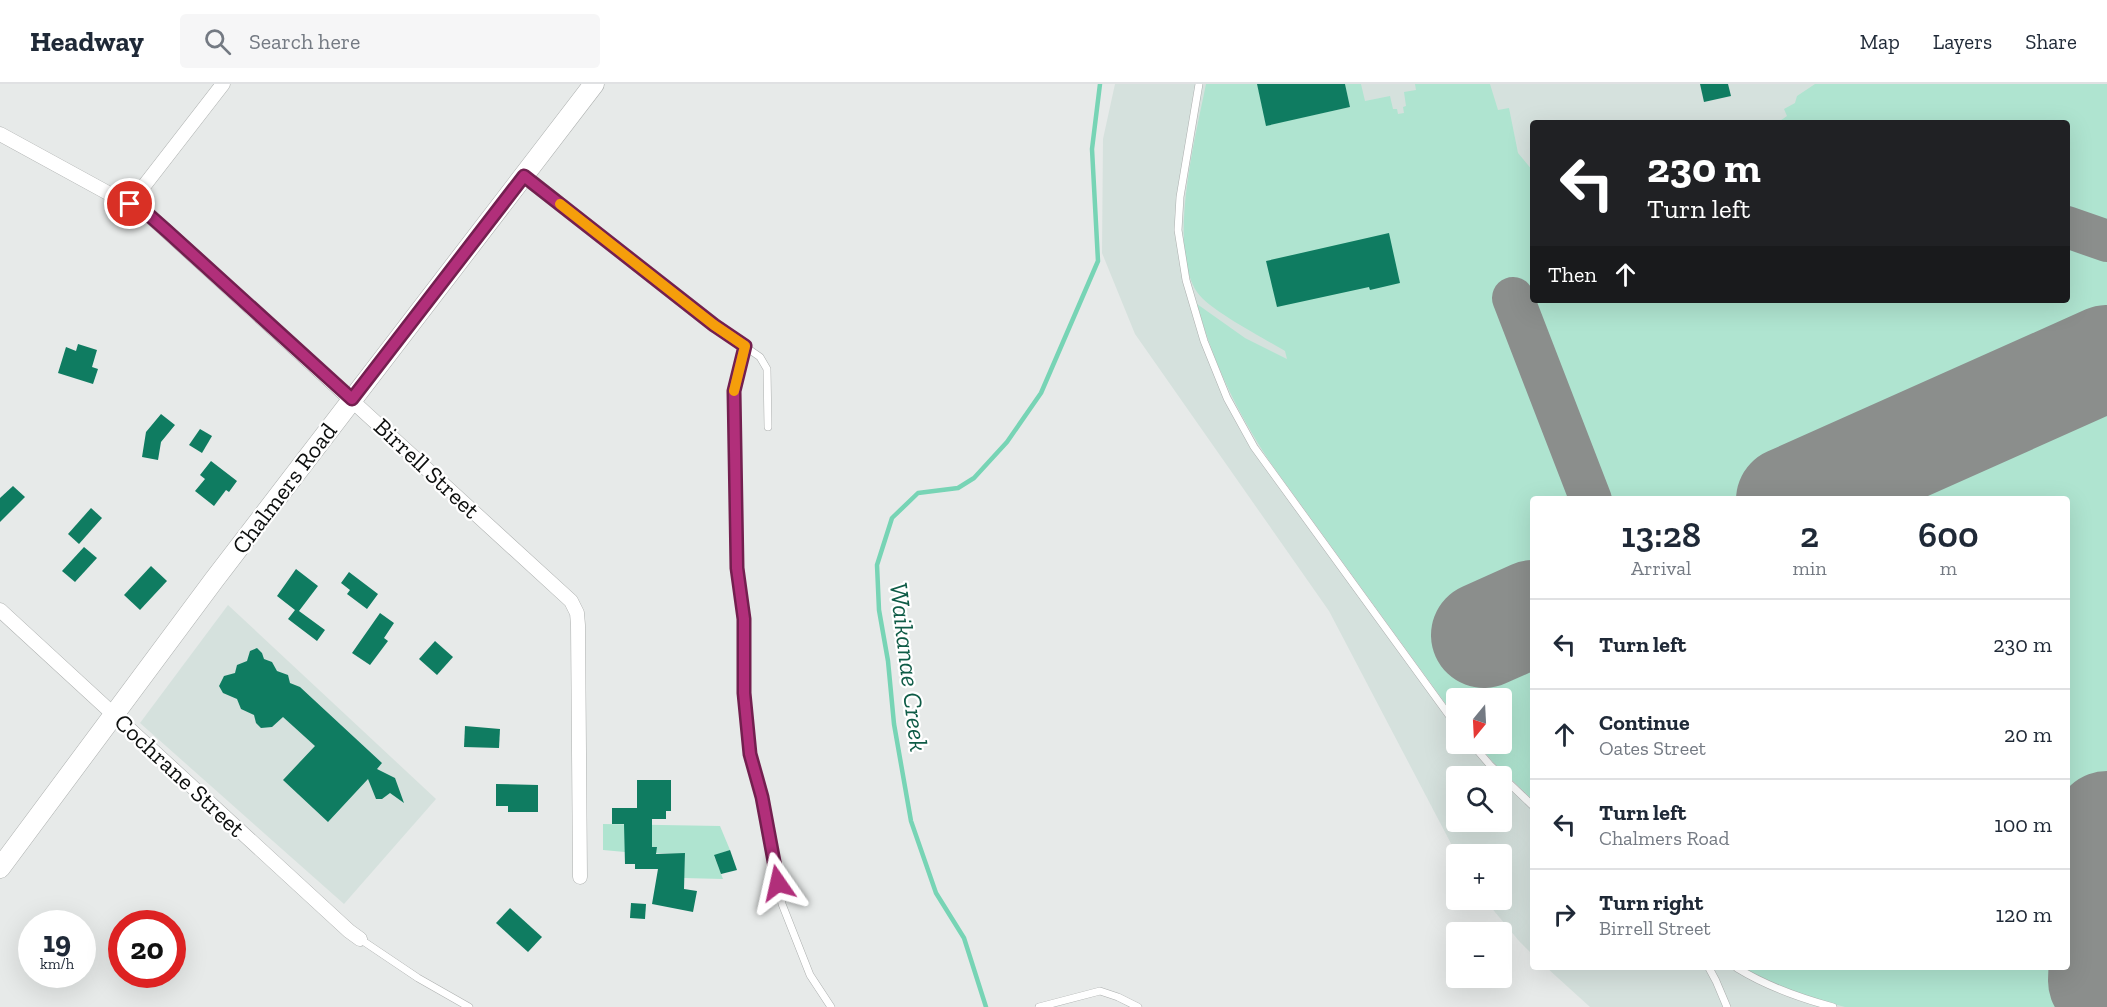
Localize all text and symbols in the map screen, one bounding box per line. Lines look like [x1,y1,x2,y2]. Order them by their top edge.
search box [180,14,600,68]
text: Headway [30,25,144,58]
icon: search [201,25,234,58]
text: Search here [249,28,360,55]
text: Map [1860,29,1900,54]
text: Layers [1933,29,1992,54]
text: Share [2025,29,2077,54]
text: 230 m [1647,142,1761,193]
icon: left [1548,144,1626,222]
pin [104,178,155,229]
icon: arrive [113,187,146,220]
text: Turn left [1647,193,1750,225]
icon: ahead [1609,258,1642,291]
text: Then [1548,261,1597,288]
street label: Birrell Street [368,412,486,524]
street label: Chalmers Road [225,417,343,559]
text: 13:28 [1621,513,1701,556]
text: 2 [1800,513,1819,556]
text: 600 [1918,513,1979,556]
text: Arrival [1631,556,1691,580]
text: min [1792,556,1827,580]
text: m [1940,556,1957,580]
water label: Waikanae Creek [883,581,935,753]
icon: left [1548,628,1581,661]
text: Turn left [1599,631,1686,658]
text: 230 m [1993,631,2052,658]
north arrow [1446,688,1512,754]
map controls [1446,688,1512,988]
street label: Cochrane Street [109,707,251,843]
text: Continue [1599,709,1690,736]
icon: ahead [1548,718,1581,751]
text: 20 m [2004,721,2052,748]
text: Oates Street [1599,736,1706,760]
button: search [1446,766,1512,832]
text: Turn left [1599,799,1686,826]
icon: left [1548,808,1581,841]
text: 100 m [1994,811,2052,838]
text: Chalmers Road [1599,826,1729,850]
button: + [1446,844,1512,910]
position arrow [746,851,810,915]
text: Turn right [1599,889,1703,916]
icon: right [1548,898,1581,931]
text: 120 m [1996,901,2052,928]
speed limit sign: 20 [108,910,186,988]
text: Birrell Street [1599,916,1711,940]
button: − [1446,922,1512,988]
text: 19 [43,924,71,960]
text: km/h [40,955,74,973]

